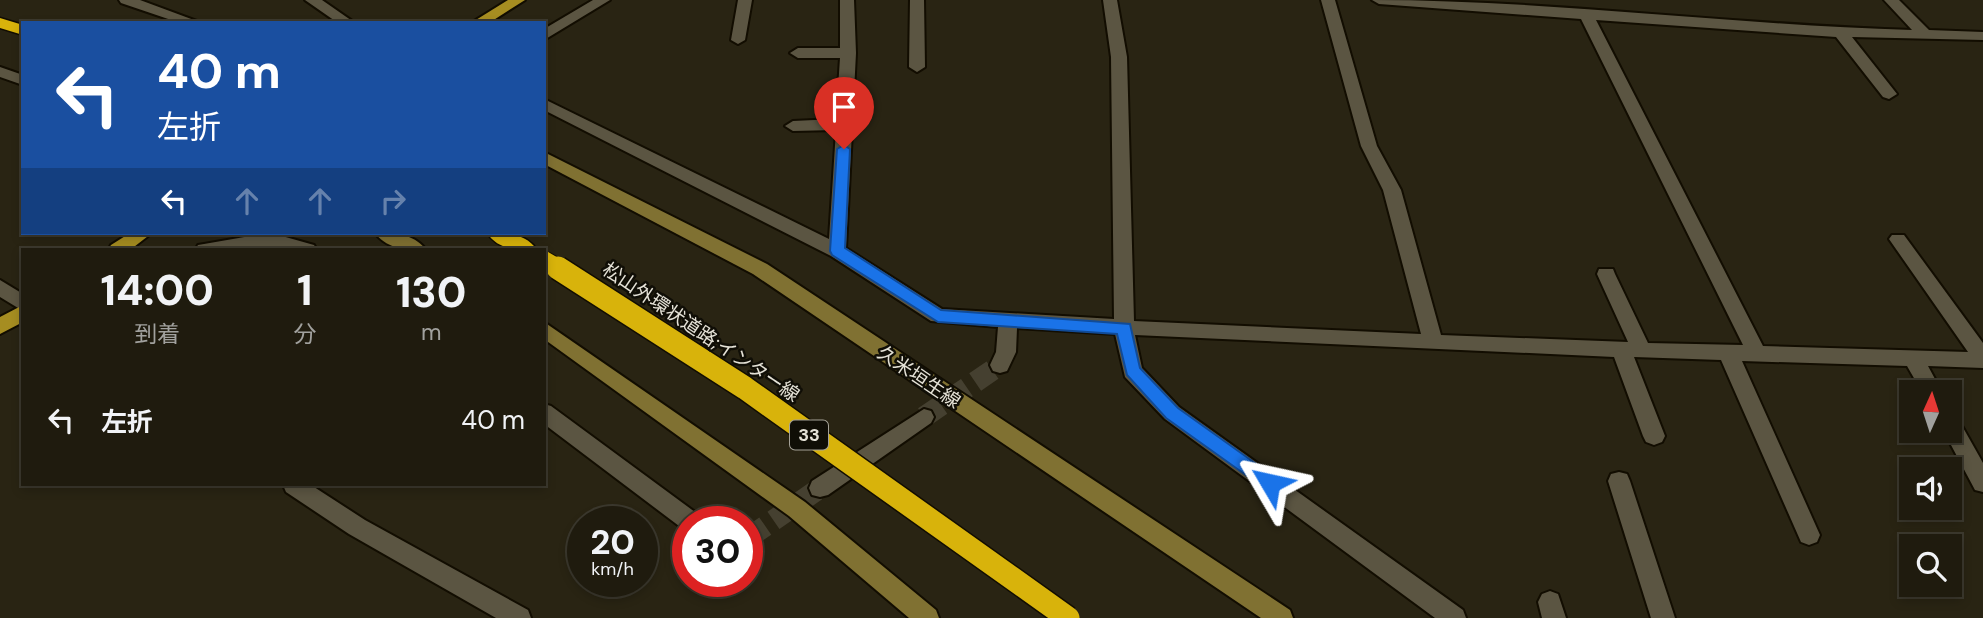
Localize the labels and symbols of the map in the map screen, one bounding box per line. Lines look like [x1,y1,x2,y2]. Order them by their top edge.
pin [814,77,874,149]
street label: 松山外環状道路;インター線 [598,257,804,407]
street label: 久米垣生線 [873,340,965,414]
north arrow [1899,380,1962,443]
road number: 33 [790,421,828,450]
position arrow [1233,446,1307,520]
speed limit sign: 30 [672,506,763,597]

